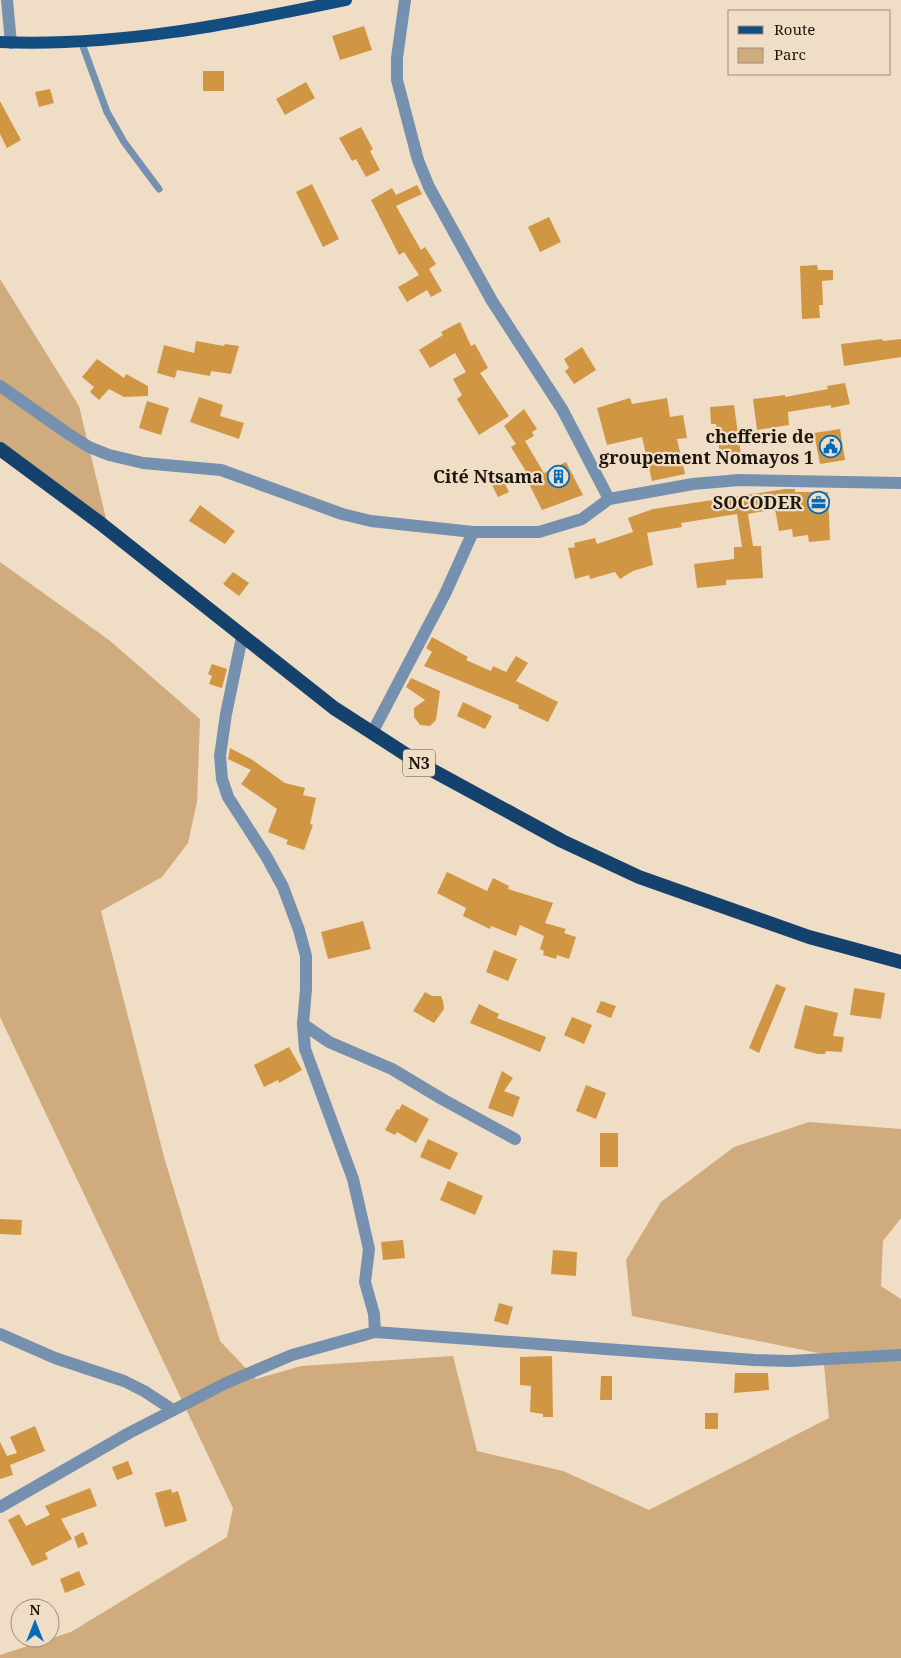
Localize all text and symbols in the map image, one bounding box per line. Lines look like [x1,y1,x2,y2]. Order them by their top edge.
legend [728,10,891,75]
text: Route [774,19,815,39]
text: Parc [774,44,806,64]
place label: chefferie de groupement Nomayos 1 [599,424,814,469]
public building icon: chefferie de groupement Nomayos 1 [818,434,842,458]
place label: Cité Ntsama [433,464,543,488]
building icon: Cité Ntsama [547,464,571,488]
place label: SOCODER [713,490,802,514]
office icon: SOCODER [806,490,830,514]
road number: N3 [403,750,435,776]
north arrow [10,1598,60,1648]
text: N [29,1600,41,1619]

